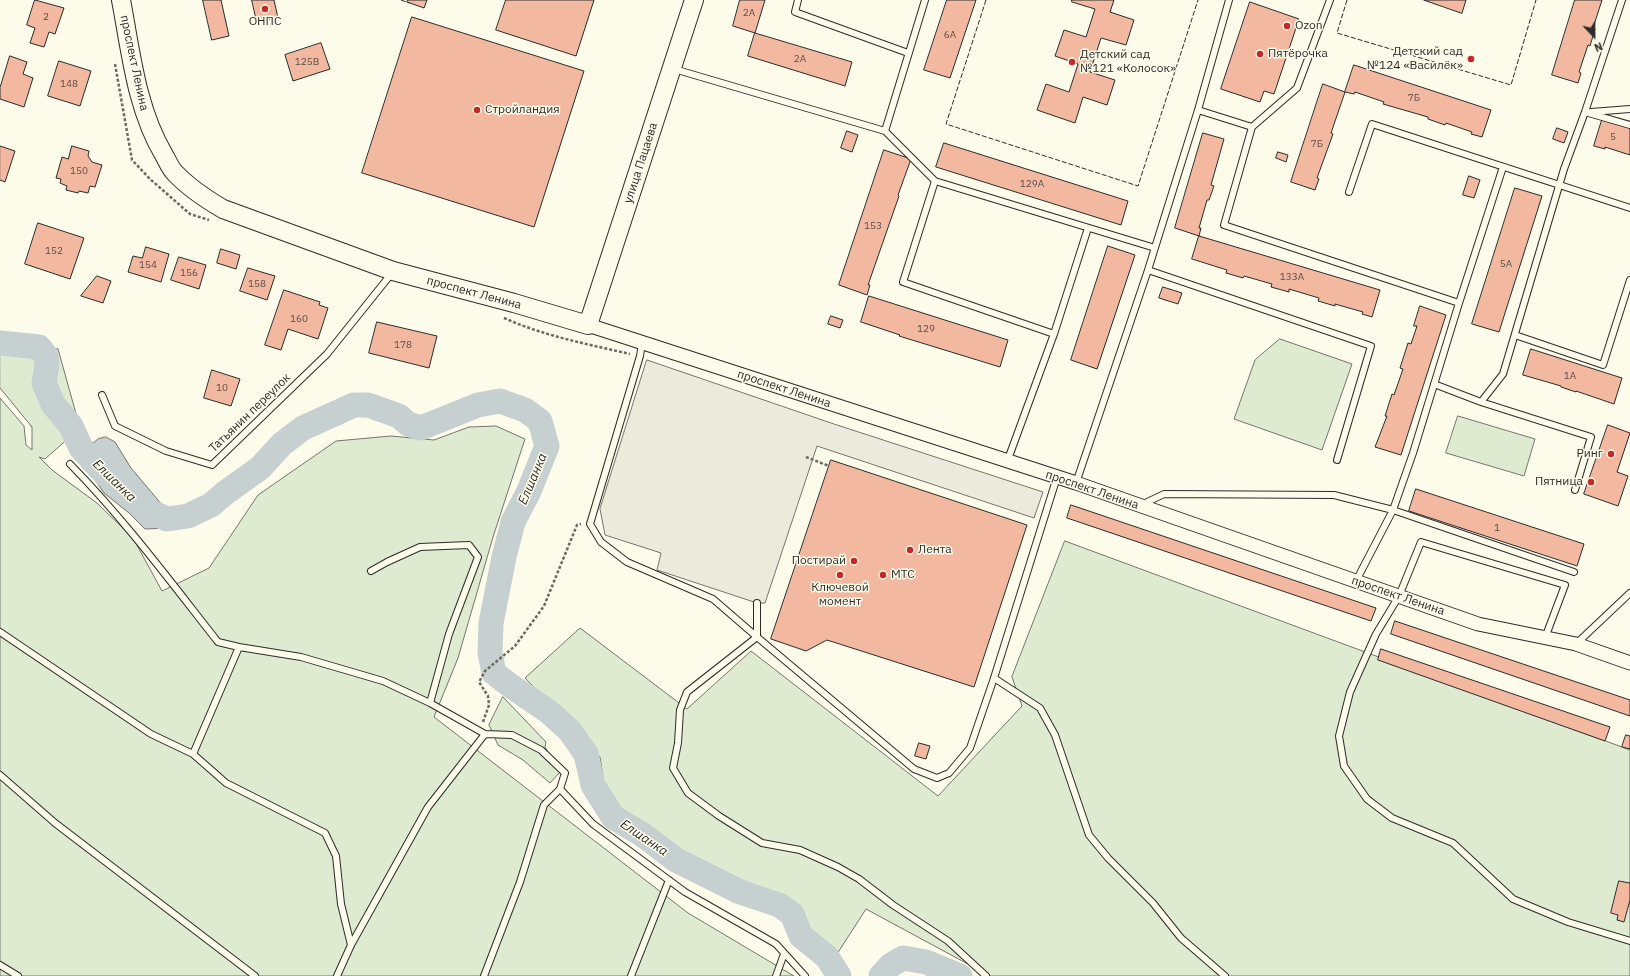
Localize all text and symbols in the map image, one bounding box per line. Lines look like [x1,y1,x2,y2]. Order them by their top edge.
marker: ОНПС [260,4,270,14]
house number: 2А [743,7,755,19]
house number: 2 [43,11,49,23]
street label: проспект Ленина [117,14,151,112]
place label: ОНПС [249,15,281,29]
north arrow [1574,16,1614,56]
place label: Ozon [1295,19,1322,33]
marker: Ozon [1282,21,1292,31]
house number: 6А [944,29,956,41]
text: N [1592,39,1605,55]
place label: Детский сад №124 «Василёк» [1367,45,1463,73]
place label: Пятёрочка [1268,47,1328,61]
place label: Детский сад №121 «Колосок» [1080,48,1176,76]
marker: Пятёрочка [1255,49,1265,59]
house number: 2А [794,53,806,65]
marker: Детский сад №124 «Василёк» [1466,54,1476,64]
house number: 125В [295,56,319,68]
marker: Детский сад №121 «Колосок» [1067,57,1077,67]
house number: 148 [60,78,78,90]
house number: 7Б [1408,92,1420,104]
place label: Стройландия [485,103,560,117]
marker: Стройландия [472,105,482,115]
street label: улица Пацаева [621,121,661,205]
house number: 5 [1610,131,1616,143]
house number: 7Б [1311,138,1323,150]
house number: 150 [70,165,88,177]
house number: 129А [1020,178,1044,190]
house number: 153 [864,220,882,232]
house number: 152 [45,245,63,257]
house number: 5А [1500,258,1512,270]
house number: 154 [139,259,157,271]
house number: 156 [180,267,198,279]
house number: 133А [1280,271,1304,283]
street label: проспект Ленина [425,273,523,313]
house number: 158 [248,278,266,290]
house number: 160 [290,313,308,325]
house number: 129 [917,323,935,335]
house number: 178 [394,339,412,351]
street label: проспект Ленина [735,367,833,411]
house number: 1А [1564,370,1576,382]
street label: Татьянин переулок [206,371,294,455]
house number: 10 [216,382,228,394]
place label: Ринг [1576,447,1603,461]
marker: Ринг [1606,449,1616,459]
water label: Елшанка [515,451,551,507]
water label: Елшанка [89,457,139,505]
street label: проспект Ленина [1044,467,1140,513]
place label: Пятница [1535,475,1583,489]
marker: Пятница [1586,477,1596,487]
house number: 1 [1494,522,1500,534]
place label: Лента [918,543,952,557]
marker: Лента [905,545,915,555]
place label: Постирай [792,554,846,568]
marker: Постирай [849,556,859,566]
place label: МТС [891,568,915,582]
marker: Ключевой момент [835,570,845,580]
marker: МТС [878,570,888,580]
street label: проспект Ленина [1350,573,1446,619]
place label: Ключевой момент [811,581,869,609]
water label: Елшанка [617,816,671,860]

